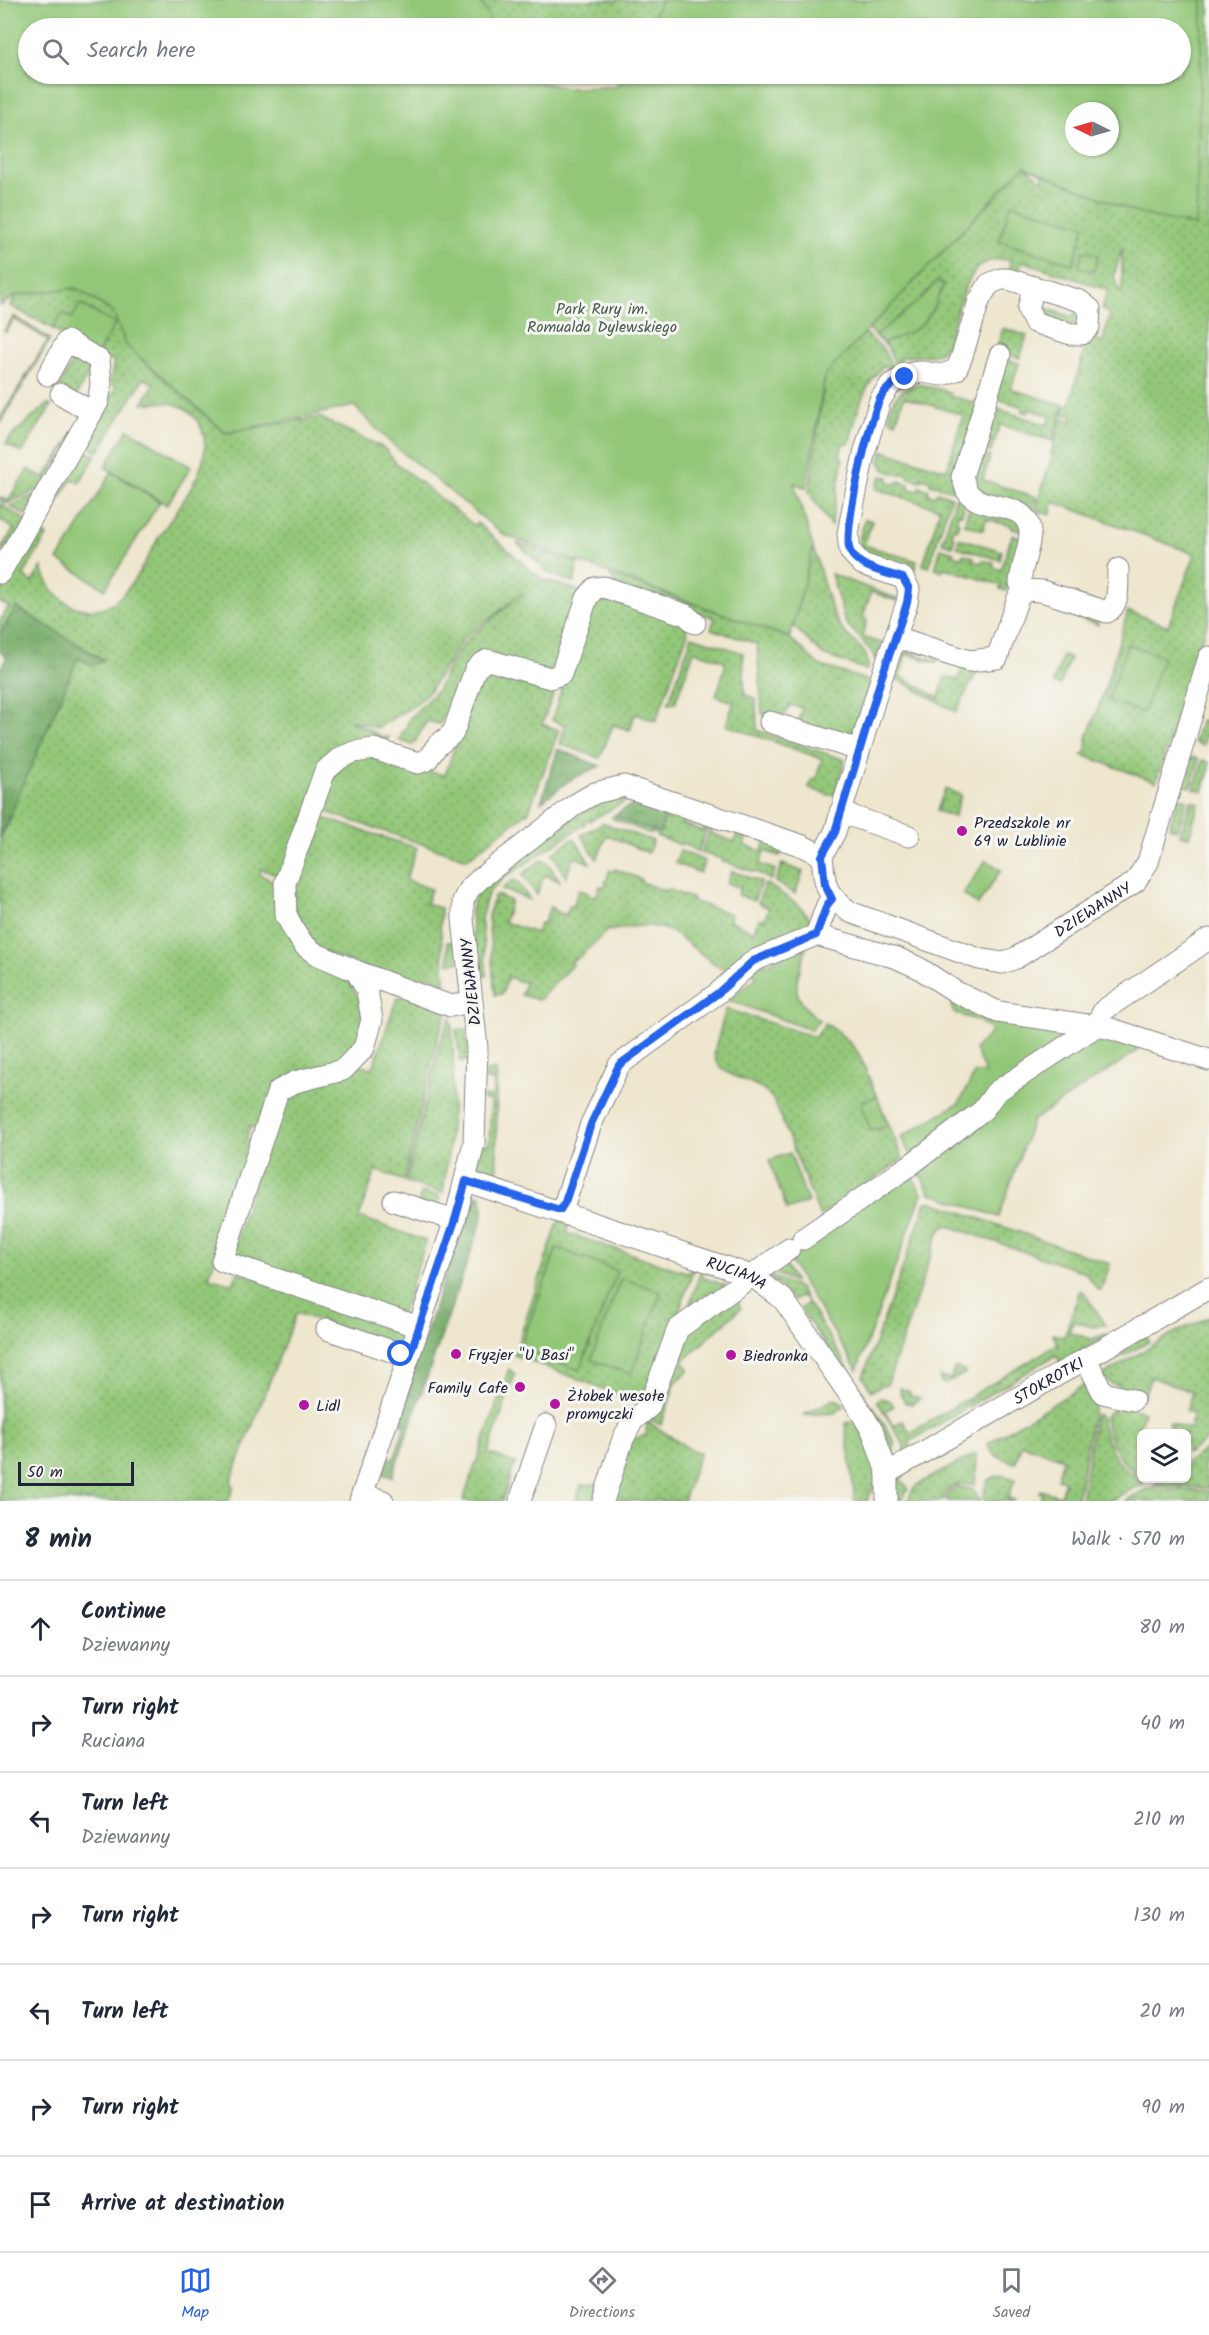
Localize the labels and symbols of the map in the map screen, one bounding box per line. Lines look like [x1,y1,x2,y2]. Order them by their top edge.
north arrow [1065,102,1119,156]
park label: Park Rury im. Romualda Dylewskiego [527,297,677,340]
route end [891,363,917,389]
place label: Przedszkole nr 69 w Lublinie [974,811,1072,854]
marker: Przedszkole nr 69 w Lublinie [955,824,969,838]
street label: DZIEWANNY [1049,876,1137,945]
street label: DZIEWANNY [454,936,489,1027]
street label: RUCIANA [703,1251,772,1297]
route start [387,1340,413,1366]
place label: Fryzjer "U Basi" [468,1343,575,1368]
place label: Biedronka [743,1344,808,1369]
marker: Fryzjer "U Basi" [449,1347,463,1361]
marker: Biedronka [724,1348,738,1362]
street label: STOKROTKI [1009,1351,1089,1412]
place label: Family Cafe [427,1376,508,1401]
marker: Family Cafe [513,1380,527,1394]
place label: Żłobek wesołe promyczki [566,1384,665,1427]
place label: Lidl [316,1394,341,1419]
marker: Żłobek wesołe promyczki [548,1397,562,1411]
marker: Lidl [297,1398,311,1412]
scale bar [18,1459,134,1486]

